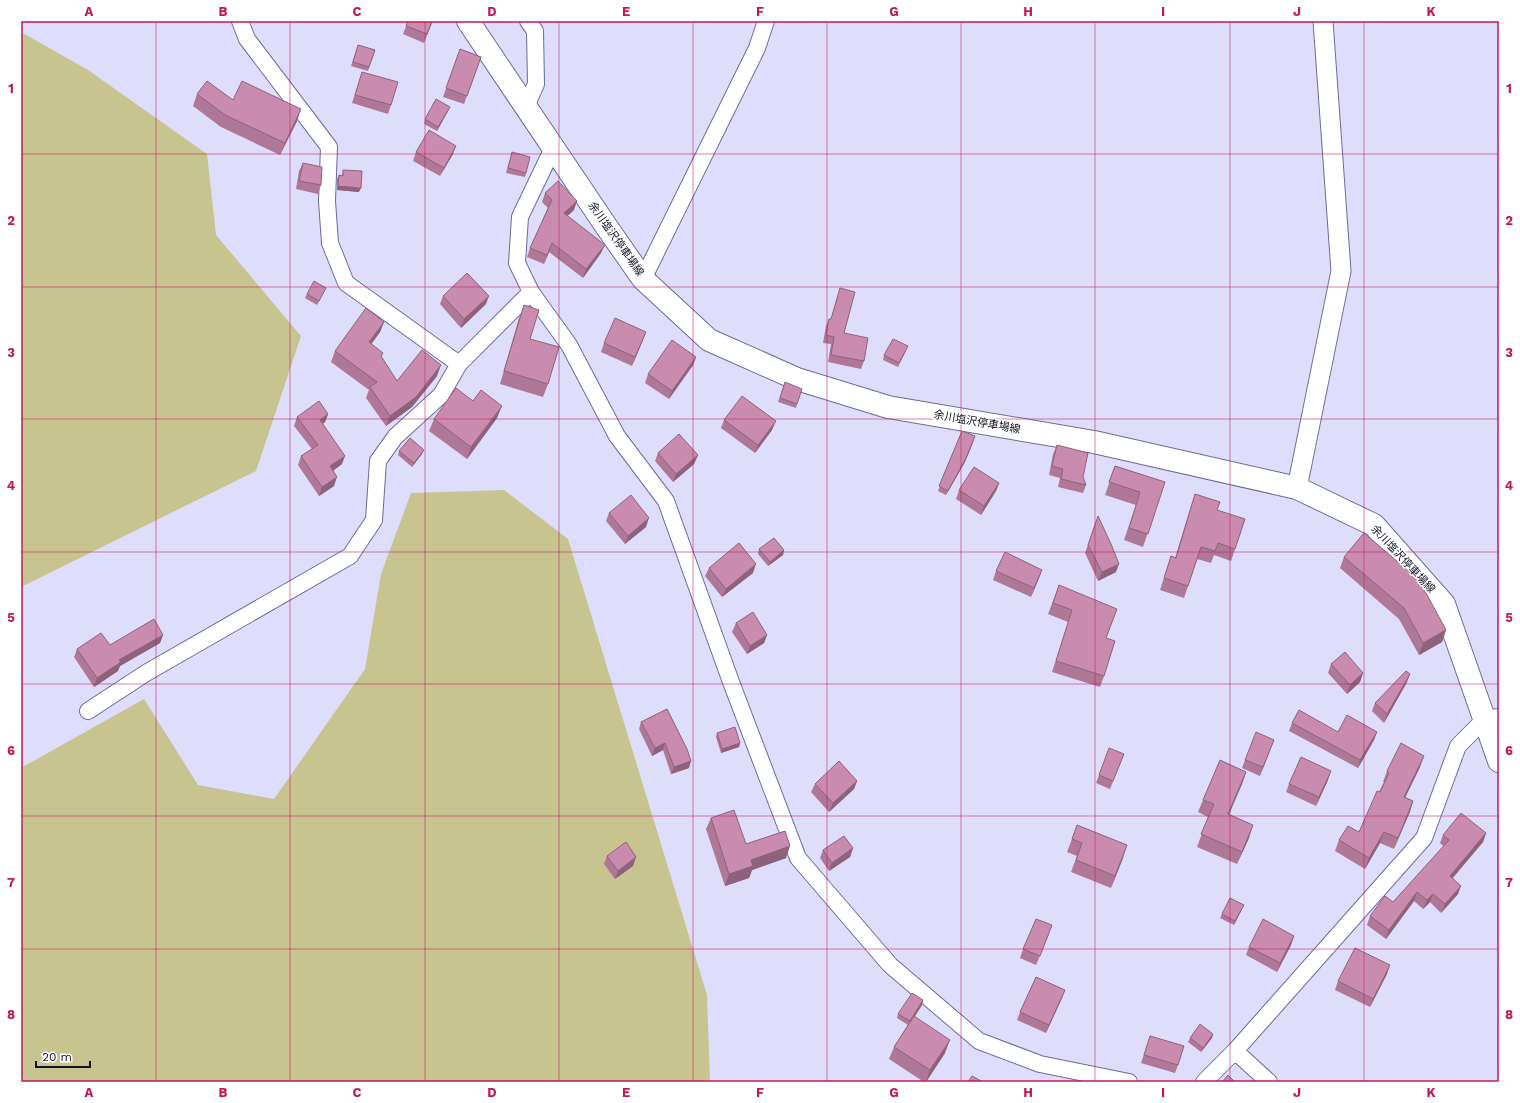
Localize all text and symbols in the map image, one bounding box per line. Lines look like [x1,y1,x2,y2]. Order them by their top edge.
text: A [85,4,94,19]
text: B [219,4,228,19]
text: C [353,4,362,19]
text: D [487,4,497,19]
text: E [622,4,630,19]
text: F [756,4,764,19]
text: G [889,4,899,19]
text: H [1023,4,1033,19]
text: I [1161,4,1165,19]
text: J [1293,4,1301,19]
text: K [1426,4,1436,19]
text: 1 [8,81,14,96]
text: 1 [1506,81,1512,96]
street label: 余川塩沢停車場線 [585,199,647,279]
text: 2 [7,213,15,228]
text: 2 [1505,213,1513,228]
text: 3 [7,345,15,360]
text: 3 [1505,345,1513,360]
street label: 余川塩沢停車場線 [933,408,1021,436]
text: 4 [7,478,16,493]
text: 4 [1505,478,1514,493]
street label: 余川塩沢停車場線 [1368,522,1438,596]
text: 5 [7,610,15,625]
text: 5 [1505,610,1513,625]
text: 6 [7,743,15,758]
text: 6 [1505,743,1513,758]
text: 7 [7,875,15,890]
text: 7 [1505,875,1513,890]
text: 8 [7,1007,15,1022]
text: 8 [1505,1007,1513,1022]
scale bar [36,1043,90,1069]
text: 20 m [42,1050,72,1064]
text: A [85,1085,94,1100]
text: B [219,1085,228,1100]
text: C [353,1085,362,1100]
text: D [487,1085,497,1100]
text: E [622,1085,630,1100]
text: F [756,1085,764,1100]
text: G [889,1085,899,1100]
text: H [1023,1085,1033,1100]
text: I [1161,1085,1165,1100]
text: J [1293,1085,1301,1100]
text: K [1426,1085,1436,1100]

